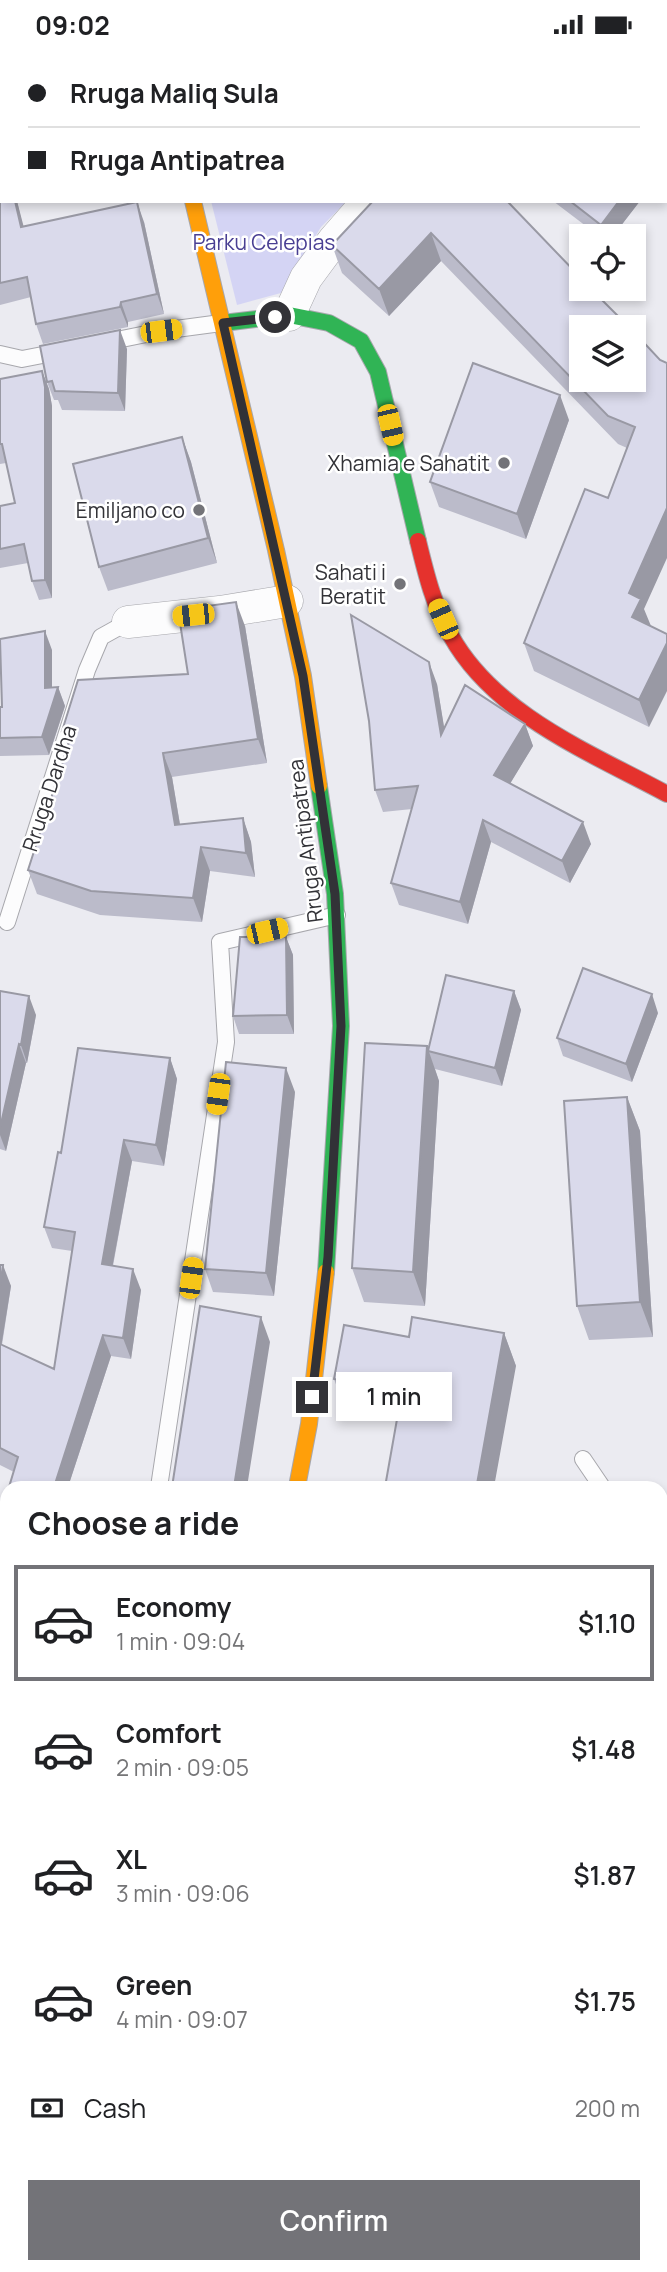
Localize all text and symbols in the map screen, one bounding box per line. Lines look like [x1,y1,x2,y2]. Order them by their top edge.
text: 09:02 [35,7,110,43]
text: Rruga Maliq Sula [70,75,279,111]
text: Rruga Antipatrea [70,142,285,178]
map controls [569,224,646,392]
button: locate [569,224,646,301]
park label: Parku Celepias [193,228,335,256]
route start [259,301,291,333]
button: layers [569,315,646,392]
car [139,318,184,344]
car [376,402,405,448]
place label: Xhamia e Sahatit [328,449,490,477]
marker: Xhamia e Sahatit [496,455,512,471]
place label: Emiljano co [76,496,185,524]
marker: Emiljano co [191,502,207,518]
place label: Sahati i Beratit [315,558,386,610]
marker: Sahati i Beratit [392,576,408,592]
car [425,596,462,642]
car [172,602,215,628]
street label: Rruga Dardha [15,721,83,855]
street label: Rruga Antipatrea [281,758,329,924]
car [245,916,290,946]
car [205,1072,232,1116]
car [178,1256,205,1300]
callout: 1 min [336,1373,452,1421]
text: 1 min [367,1380,421,1412]
route end [296,1381,328,1413]
text: Choose a ride [28,1501,239,1545]
text: Economy [116,1589,231,1625]
icon: car [32,1592,95,1655]
text: $1.10 [578,1605,636,1641]
text: 1 min · 09:04 [116,1625,245,1657]
text: Comfort [116,1715,222,1751]
icon: car [32,1718,95,1781]
text: $1.48 [571,1731,636,1767]
text: 2 min · 09:05 [116,1751,249,1783]
text: XL [116,1841,147,1877]
icon: car [32,1844,95,1907]
text: $1.87 [573,1857,636,1893]
text: 3 min · 09:06 [116,1877,250,1909]
text: Green [116,1967,192,2003]
icon: car [32,1970,95,2033]
text: $1.75 [574,1983,636,2019]
text: 4 min · 09:07 [116,2003,248,2035]
icon: cash [28,2089,66,2127]
text: Cash [84,2090,146,2126]
text: 200 m [575,2092,640,2124]
button: Confirm [28,2180,640,2260]

